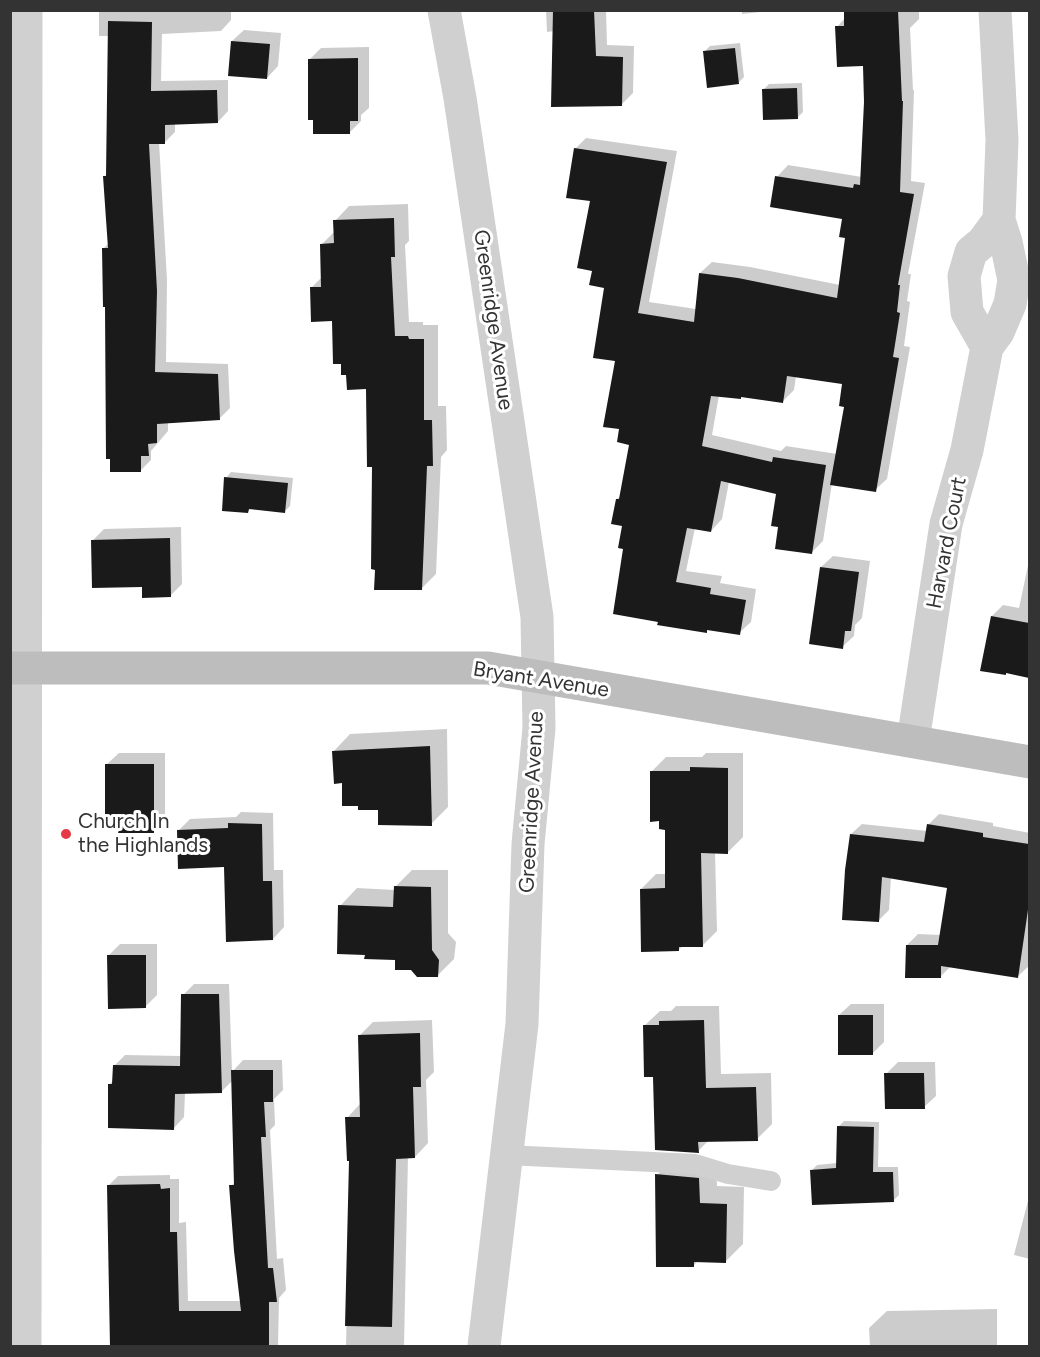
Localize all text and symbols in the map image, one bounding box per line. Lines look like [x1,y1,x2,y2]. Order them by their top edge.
street label: Greenridge Avenue [468,228,518,412]
street label: Harvard Court [922,475,972,611]
street label: Bryant Avenue [471,657,611,703]
street label: Greenridge Avenue [515,710,549,894]
place label: Church In the Highlands [78,809,208,859]
marker: Church In the Highlands [59,827,73,841]

